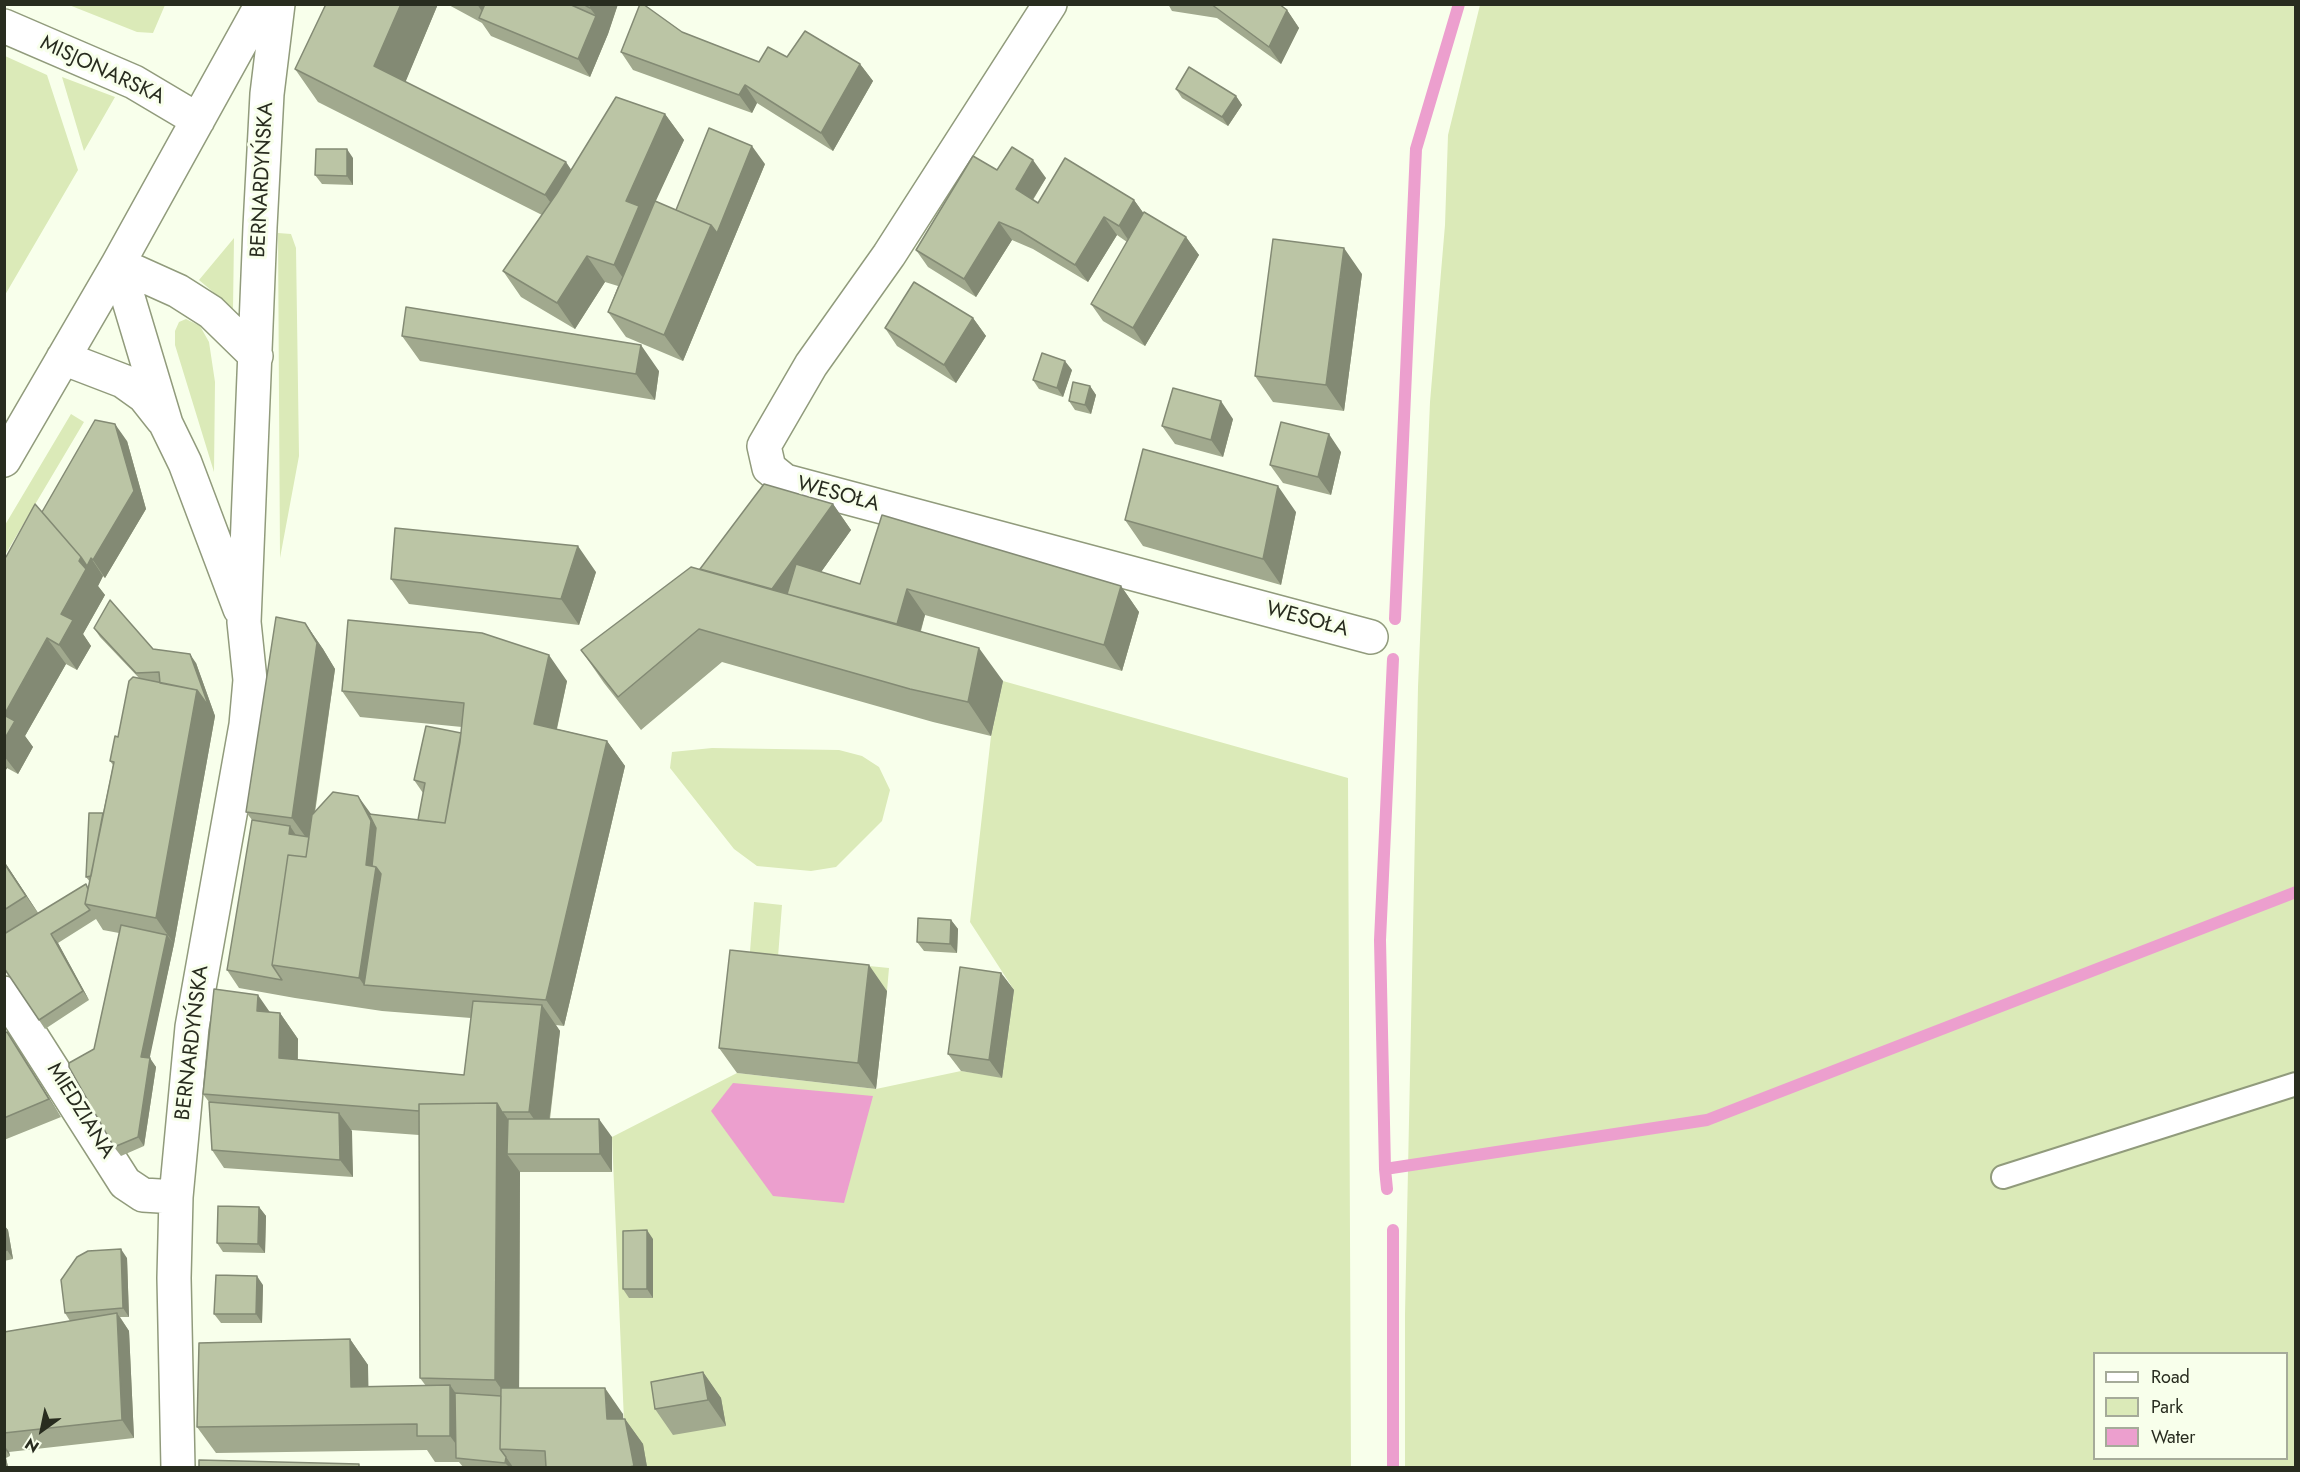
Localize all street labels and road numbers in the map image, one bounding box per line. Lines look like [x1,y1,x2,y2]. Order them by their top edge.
street label: MISJONARSKA [36,31,168,111]
street label: BERNARDYŃSKA [246,102,280,258]
street label: WESOŁA [794,472,882,518]
street label: WESOŁA [1263,597,1351,643]
street label: BERNARDYŃSKA [171,964,215,1122]
street label: MIEDZIANA [41,1059,119,1163]

